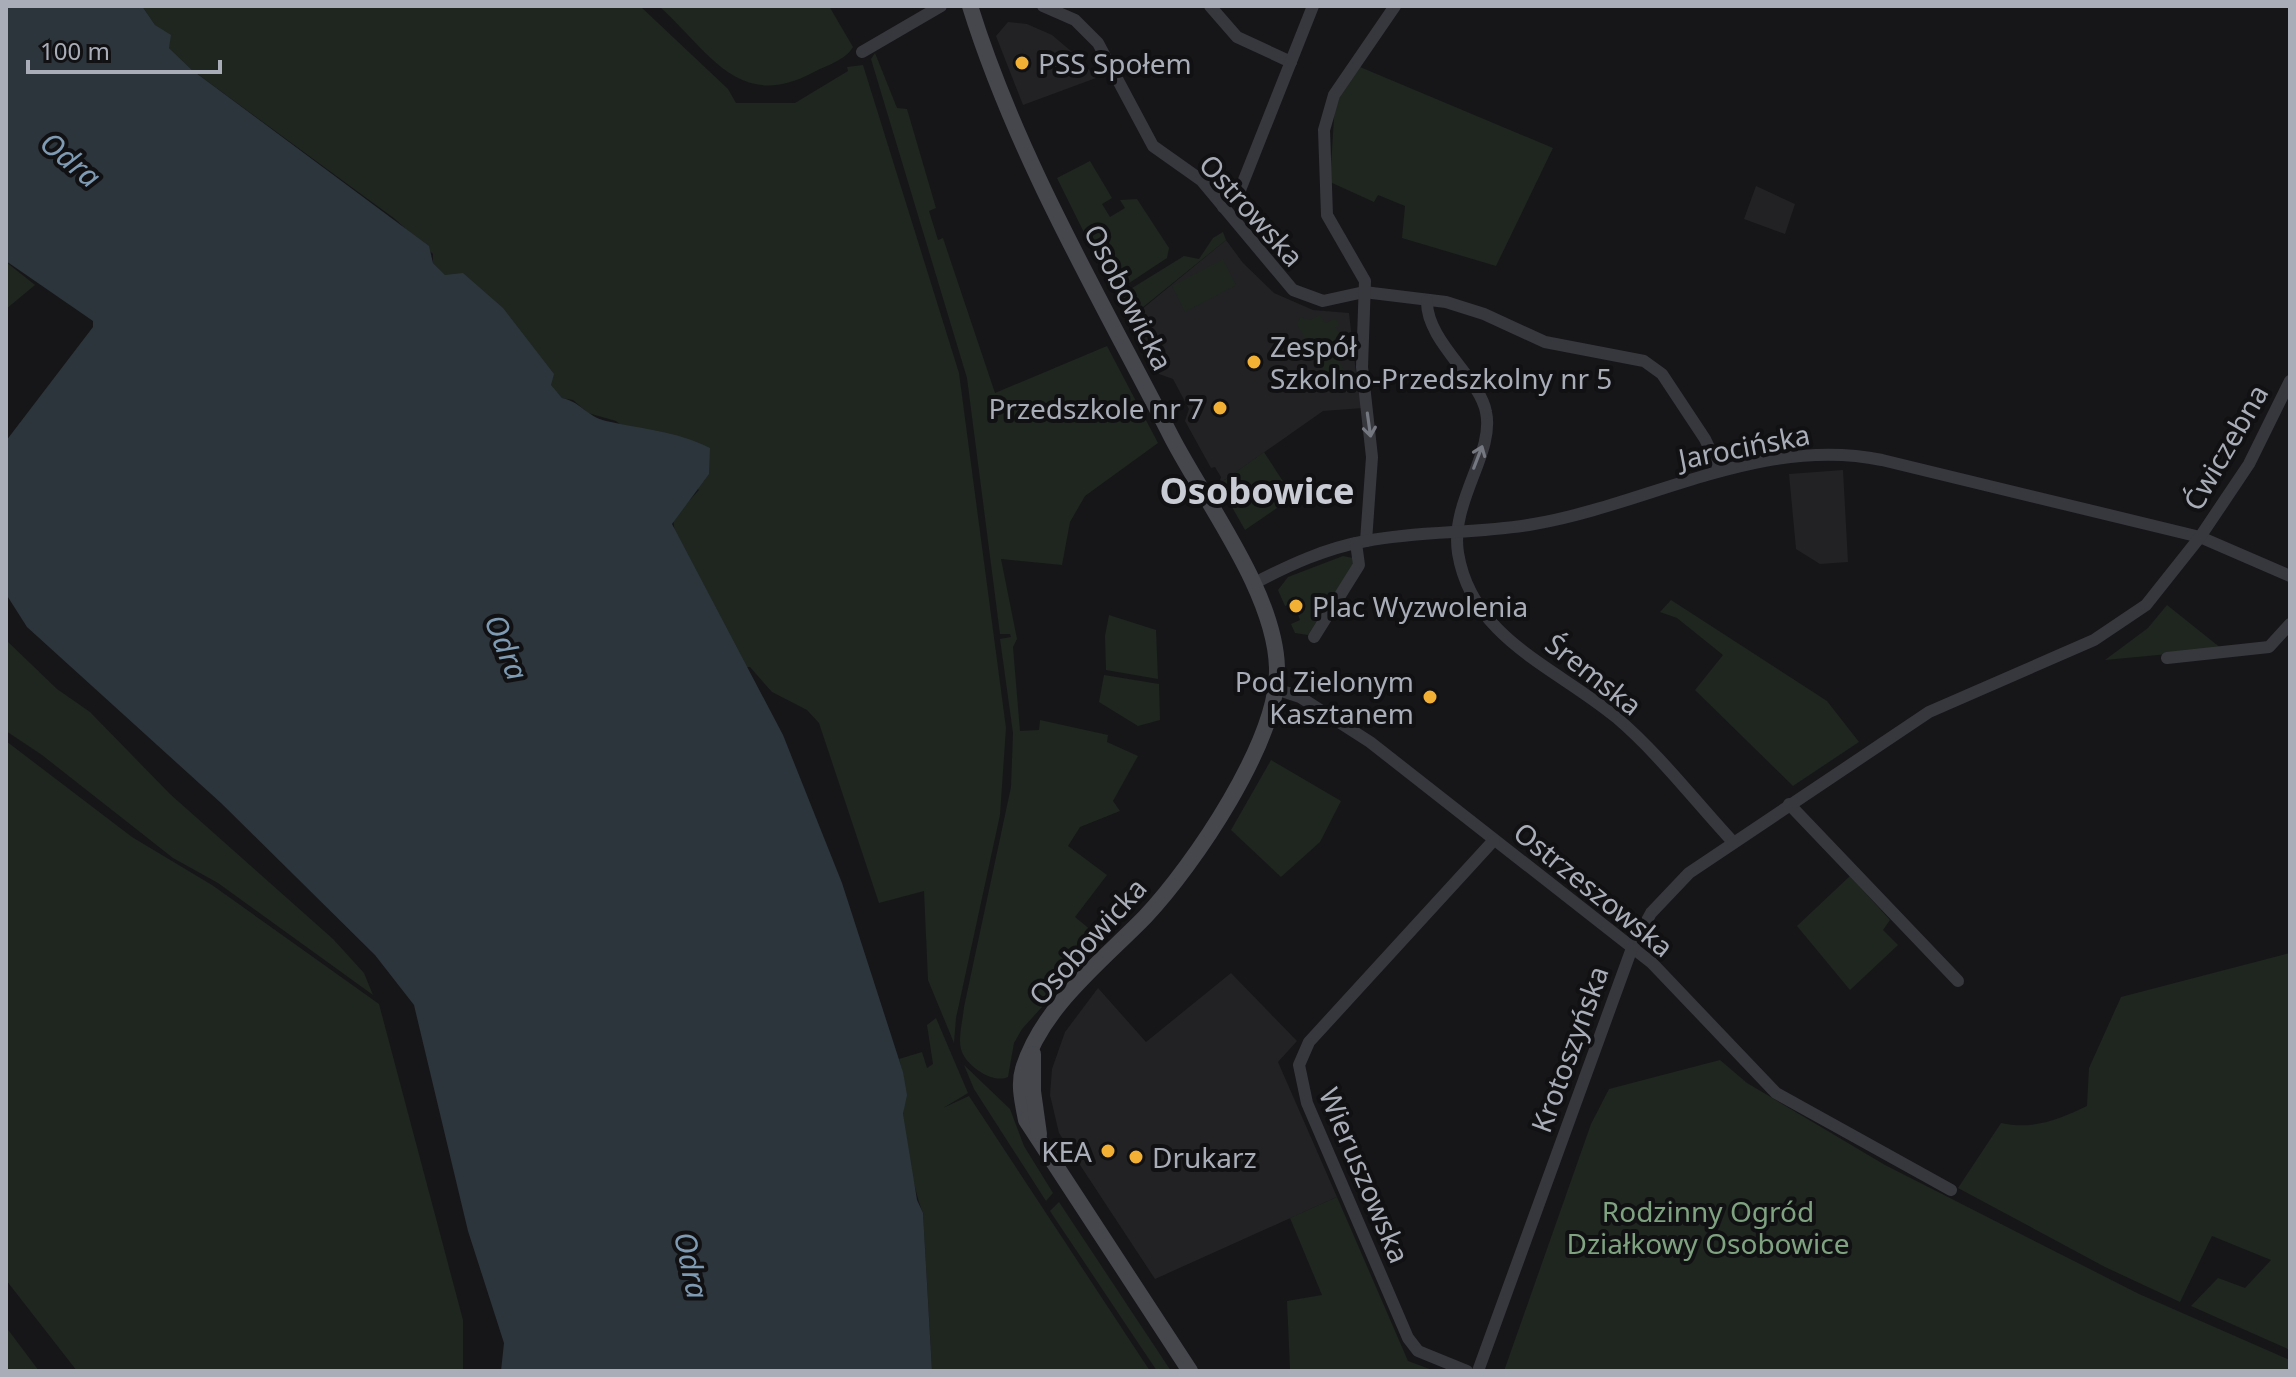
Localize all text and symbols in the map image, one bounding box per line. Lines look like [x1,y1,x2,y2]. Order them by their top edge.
scale bar [28,24,220,74]
text: 100 m [40,34,110,67]
place label: PSS Społem [1038,44,1192,82]
marker: PSS Społem [1013,54,1031,72]
water label: Odra [32,122,110,196]
street label: Ostrowska [1191,146,1313,274]
street label: Osobowicka [1076,217,1182,377]
place label: Zespół Szkolno-Przedszkolny nr 5 [1270,327,1612,397]
marker: Zespół Szkolno-Przedszkolny nr 5 [1245,353,1263,371]
street label: Ćwiczebna [2174,377,2276,517]
place label: Przedszkole nr 7 [988,389,1204,427]
marker: Przedszkole nr 7 [1211,399,1229,417]
one-way arrow [1362,411,1377,438]
street label: Jarocińska [1672,415,1813,478]
one-way arrow [1472,445,1486,470]
district label: Osobowice [1159,466,1355,515]
place label: Plac Wyzwolenia [1312,587,1528,625]
marker: Plac Wyzwolenia [1287,597,1305,615]
water label: Odra [475,608,539,686]
street label: Śremska [1538,624,1650,724]
place label: Pod Zielonym Kasztanem [1235,662,1414,732]
marker: Pod Zielonym Kasztanem [1421,688,1439,706]
street label: Ostrzeszowska [1506,813,1682,965]
street label: Osobowicka [1020,869,1154,1013]
street label: Krotoszyńska [1521,960,1617,1138]
street label: Wieruszowska [1311,1082,1419,1268]
place label: KEA [1041,1132,1092,1170]
place label: Drukarz [1152,1138,1257,1176]
marker: KEA [1099,1142,1117,1160]
marker: Drukarz [1127,1148,1145,1166]
park label: Rodzinny Ogród Działkowy Osobowice [1567,1192,1849,1262]
water label: Odra [665,1228,719,1302]

